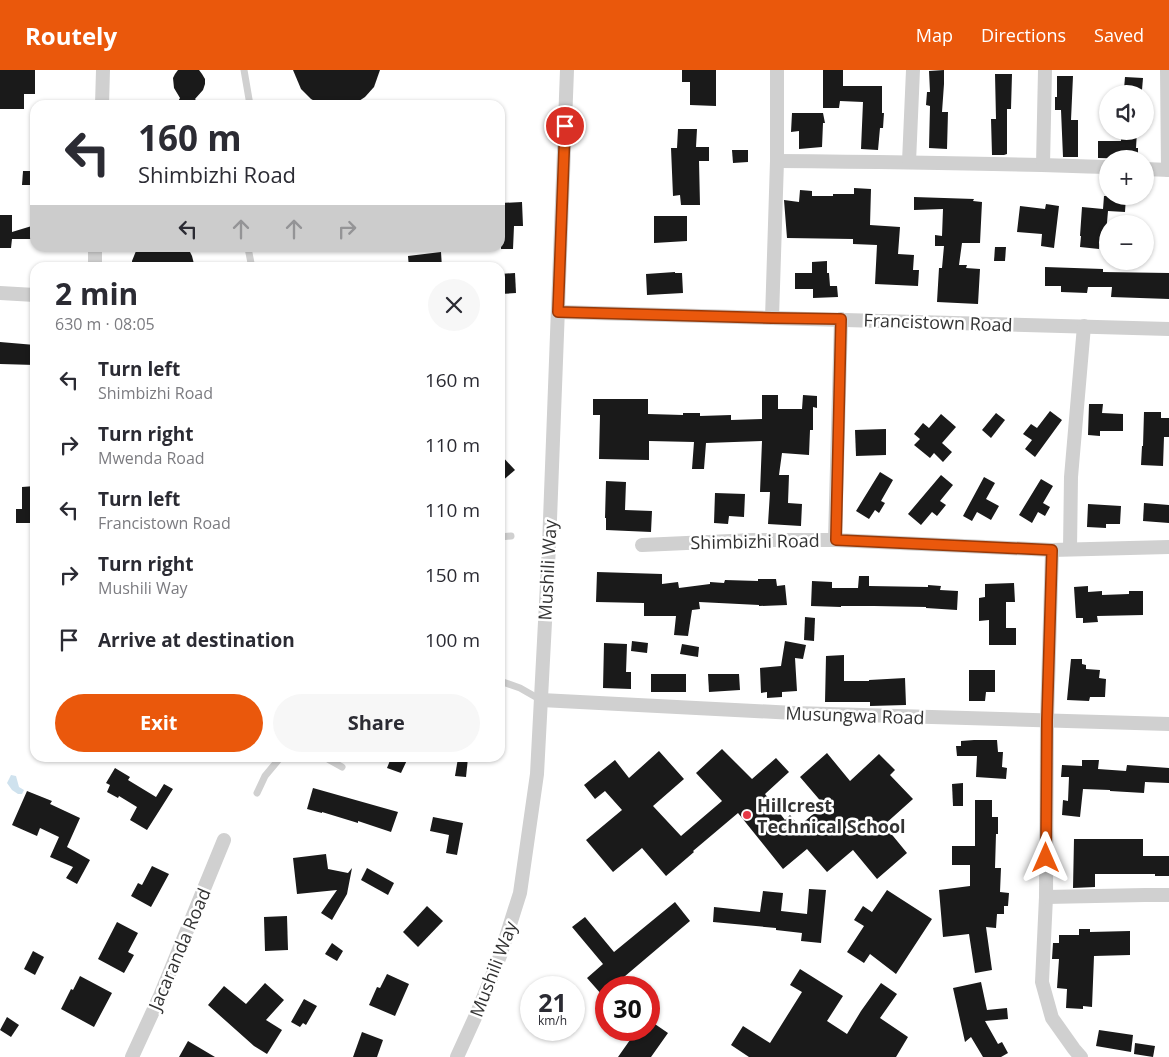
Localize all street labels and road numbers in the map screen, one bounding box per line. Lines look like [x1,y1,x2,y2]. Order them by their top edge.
street label: Francistown Road [863,307,1013,337]
street label: Mushili Way [532,518,562,621]
street label: Shimbizhi Road [690,528,820,554]
street label: Musungwa Road [785,701,925,729]
street label: Jacaranda Road [142,884,216,1016]
street label: Mushili Way [464,917,523,1020]

